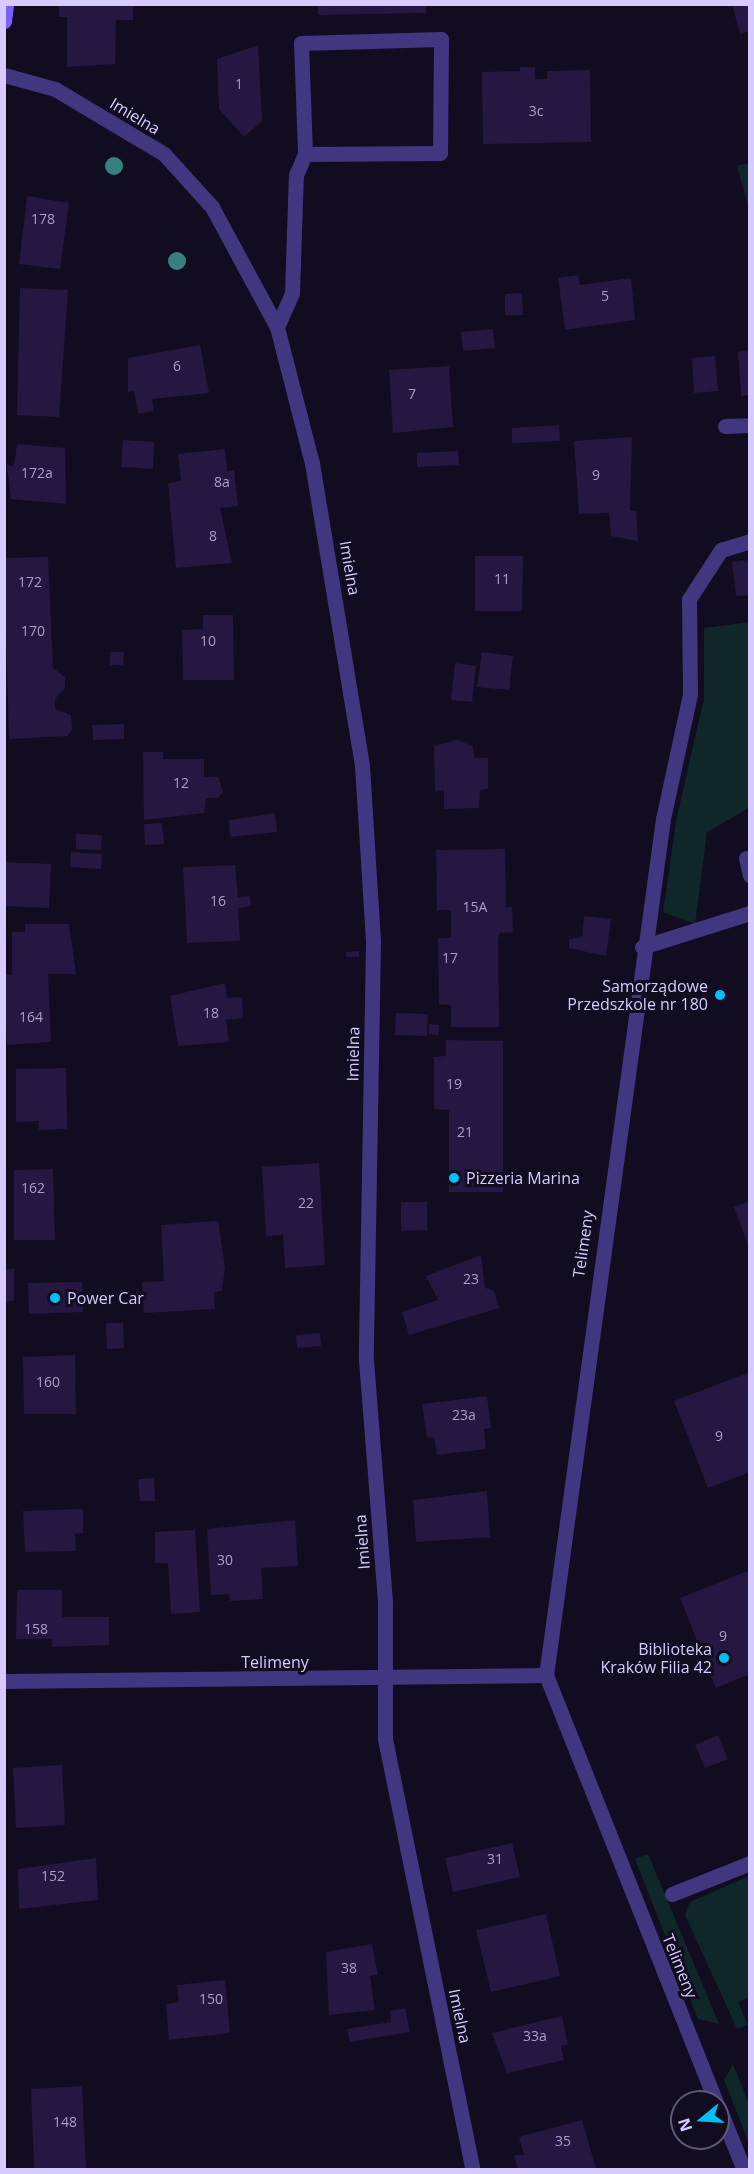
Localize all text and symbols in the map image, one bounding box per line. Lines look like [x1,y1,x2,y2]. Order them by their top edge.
house number: 1 [235,76,243,92]
street label: Imielna [106,94,164,138]
house number: 3c [529,103,543,119]
house number: 178 [31,211,55,227]
house number: 5 [601,288,609,304]
house number: 6 [173,358,181,374]
house number: 7 [408,386,416,402]
house number: 172a [21,465,53,481]
house number: 9 [592,467,600,483]
house number: 8a [214,474,230,490]
house number: 8 [209,528,217,544]
street label: Imielna [336,539,364,597]
house number: 11 [494,571,510,587]
house number: 172 [18,574,42,590]
house number: 170 [21,623,45,639]
house number: 10 [200,633,216,649]
house number: 12 [173,775,189,791]
house number: 16 [210,893,226,909]
house number: 15A [463,899,487,915]
house number: 17 [442,950,458,966]
place label: Samorządowe Przedszkole nr 180 [567,976,708,1014]
marker: Samorządowe Przedszkole nr 180 [713,988,727,1002]
house number: 18 [203,1005,219,1021]
house number: 164 [19,1009,43,1025]
street label: Imielna [343,1026,363,1082]
house number: 19 [446,1076,462,1092]
house number: 21 [457,1124,473,1140]
place label: Pizzeria Marina [466,1168,580,1188]
marker: Pizzeria Marina [447,1171,461,1185]
house number: 162 [21,1180,45,1196]
house number: 22 [298,1195,314,1211]
street label: Telimeny [569,1209,597,1279]
house number: 23 [463,1271,479,1287]
place label: Power Car [67,1288,144,1308]
marker: Power Car [48,1291,62,1305]
house number: 160 [36,1374,60,1390]
house number: 23a [452,1407,476,1423]
house number: 9 [715,1428,723,1444]
street label: Imielna [351,1514,373,1570]
house number: 30 [217,1552,233,1568]
house number: 158 [24,1621,48,1637]
house number: 9 [719,1628,727,1644]
place label: Biblioteka Kraków Filia 42 [600,1639,712,1677]
marker: Biblioteka Kraków Filia 42 [717,1651,731,1665]
street label: Telimeny [241,1652,309,1672]
house number: 31 [487,1851,503,1867]
house number: 152 [41,1868,65,1884]
street label: Telimeny [658,1931,702,2001]
house number: 38 [341,1960,357,1976]
street label: Imielna [445,1987,475,2045]
house number: 150 [199,1991,223,2007]
house number: 33a [523,2028,547,2044]
north arrow [670,2090,730,2150]
house number: 148 [53,2114,77,2130]
text: N [672,2115,697,2135]
house number: 35 [555,2133,571,2149]

